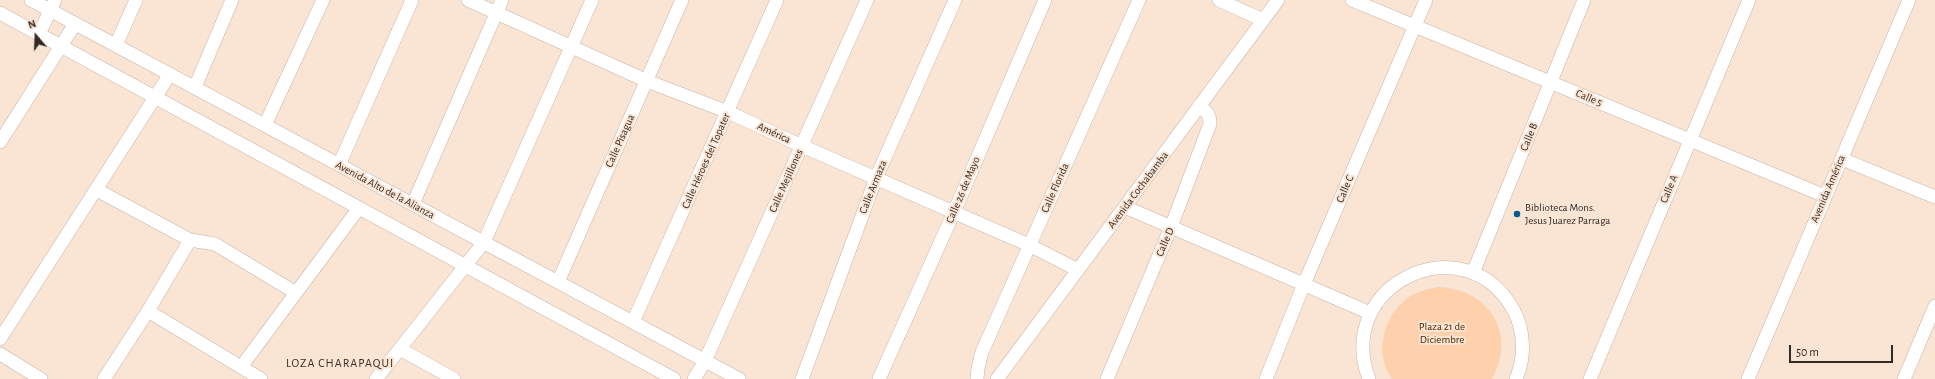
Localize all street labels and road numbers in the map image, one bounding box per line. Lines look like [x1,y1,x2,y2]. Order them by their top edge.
street label: Calle 5 [1574,87,1604,109]
street label: Calle Héroes del Topater [679,111,733,211]
street label: Calle Pisagua [602,112,638,170]
street label: América [755,120,793,146]
street label: Calle B [1517,121,1541,153]
street label: Calle Mejillones [766,147,806,215]
street label: Avenida Cochabamba [1105,149,1171,231]
street label: Avenida América [1808,153,1848,225]
street label: Calle 26 de Mayo [943,155,983,225]
street label: Avenida Alto de la Alianza [333,158,437,222]
street label: Calle Armaza [856,158,890,216]
street label: Calle Florida [1038,161,1072,215]
street label: Calle C [1333,173,1357,205]
street label: Calle A [1657,173,1681,205]
street label: Calle D [1153,226,1177,258]

